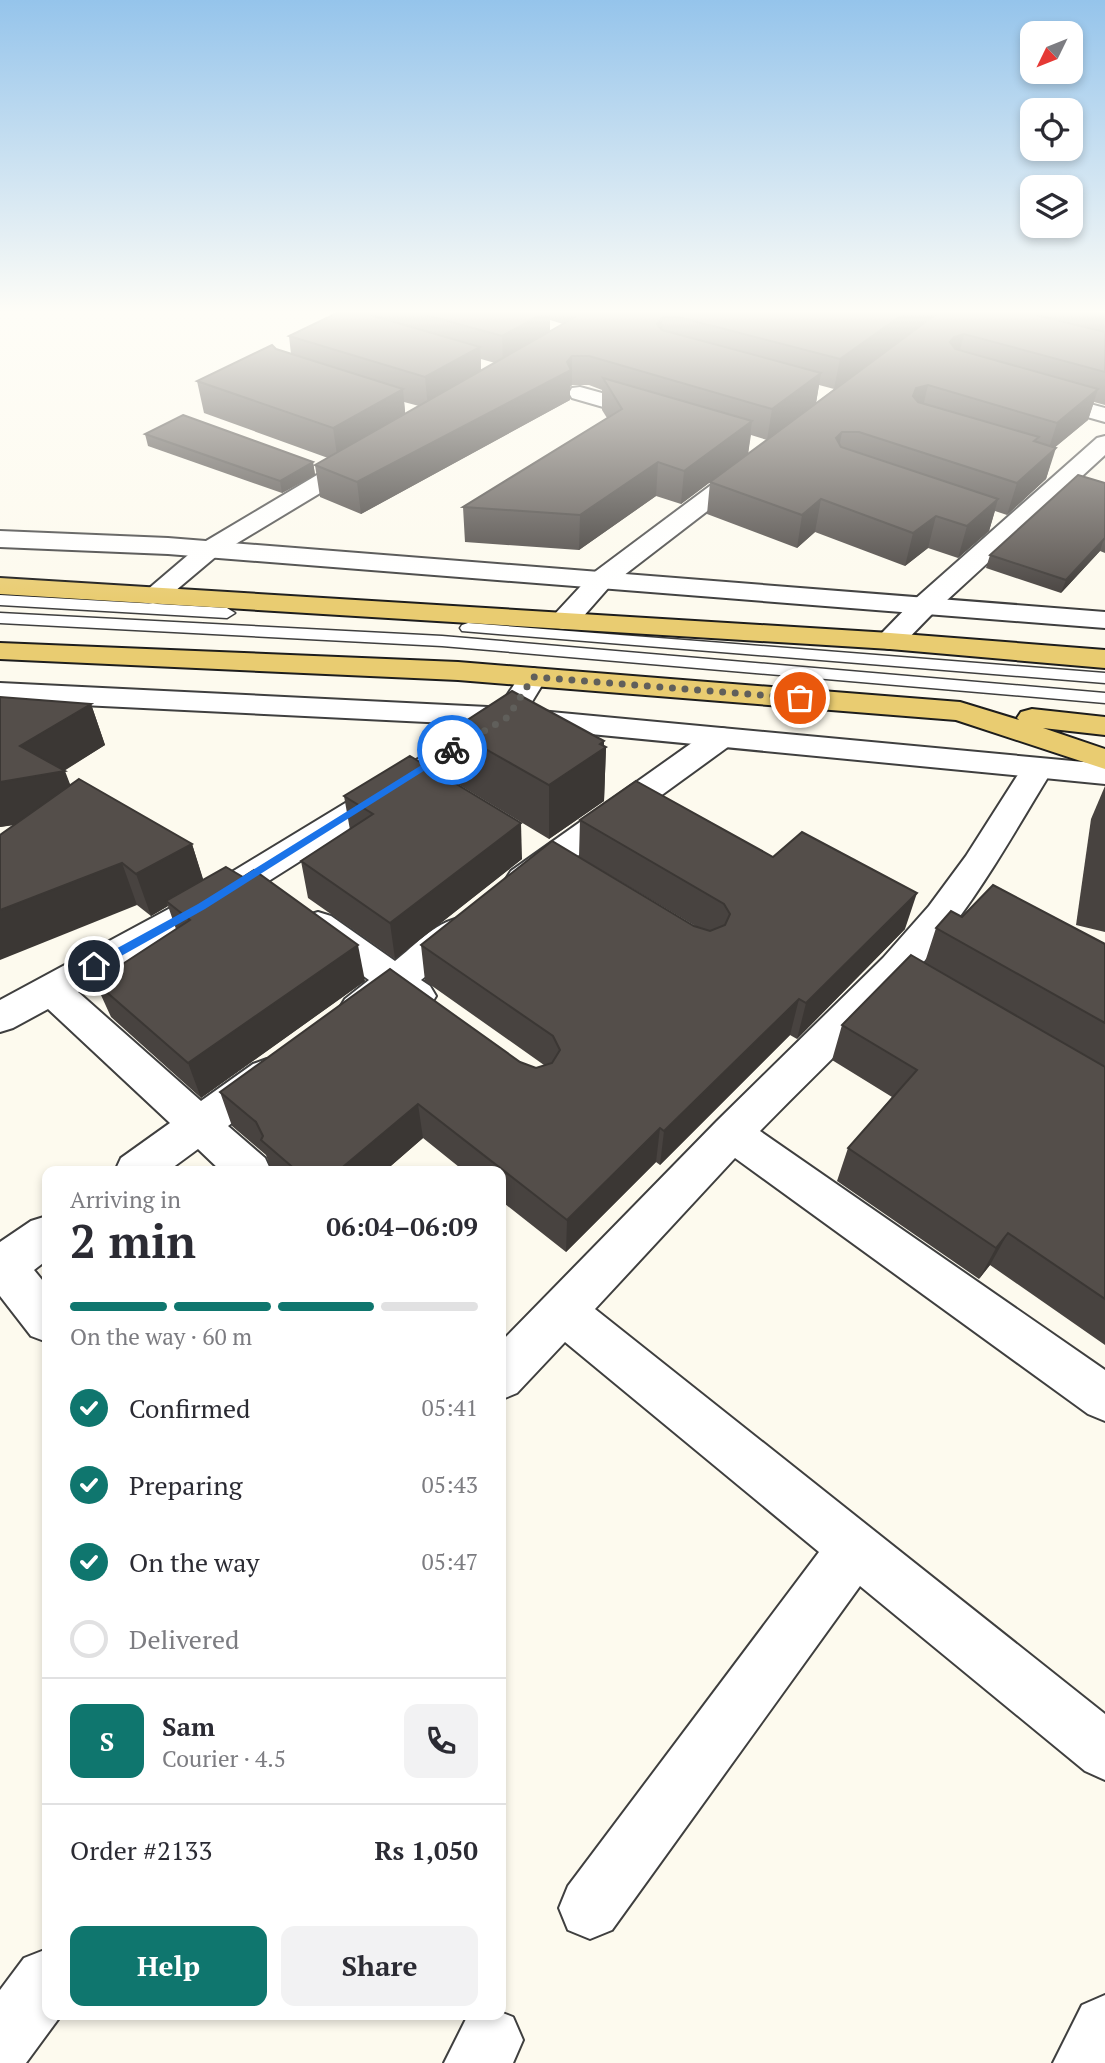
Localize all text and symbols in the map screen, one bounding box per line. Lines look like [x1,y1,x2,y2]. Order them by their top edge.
north arrow [1020,21,1083,84]
map controls [1020,21,1083,238]
button: locate [1020,98,1083,161]
button: layers [1020,175,1083,238]
pin [770,668,830,728]
icon: bag [781,679,819,717]
courier [417,715,487,785]
icon: bike [433,731,471,769]
pin [64,936,124,996]
icon: home [75,947,113,985]
text: Arriving in [70,1184,181,1215]
text: 06:04–06:09 [326,1209,478,1243]
text: 2 min [70,1210,196,1271]
text: On the way · 60 m [70,1321,252,1352]
icon: check [70,1389,108,1427]
text: Confirmed [129,1391,250,1425]
text: 05:41 [421,1392,478,1423]
icon: check [70,1466,108,1504]
text: Preparing [129,1468,242,1502]
text: 05:43 [421,1469,478,1500]
icon: check [70,1543,108,1581]
text: On the way [129,1545,260,1579]
text: 05:47 [421,1546,478,1577]
text: Delivered [129,1622,239,1656]
button: phone [404,1704,478,1778]
text: Sam [162,1709,215,1743]
text: S [100,1724,114,1758]
text: Courier · 4.5 [162,1743,286,1774]
text: Order #2133 [70,1833,212,1867]
text: Rs 1,050 [374,1833,478,1867]
button: Help [70,1926,267,2006]
button: Share [281,1926,478,2006]

